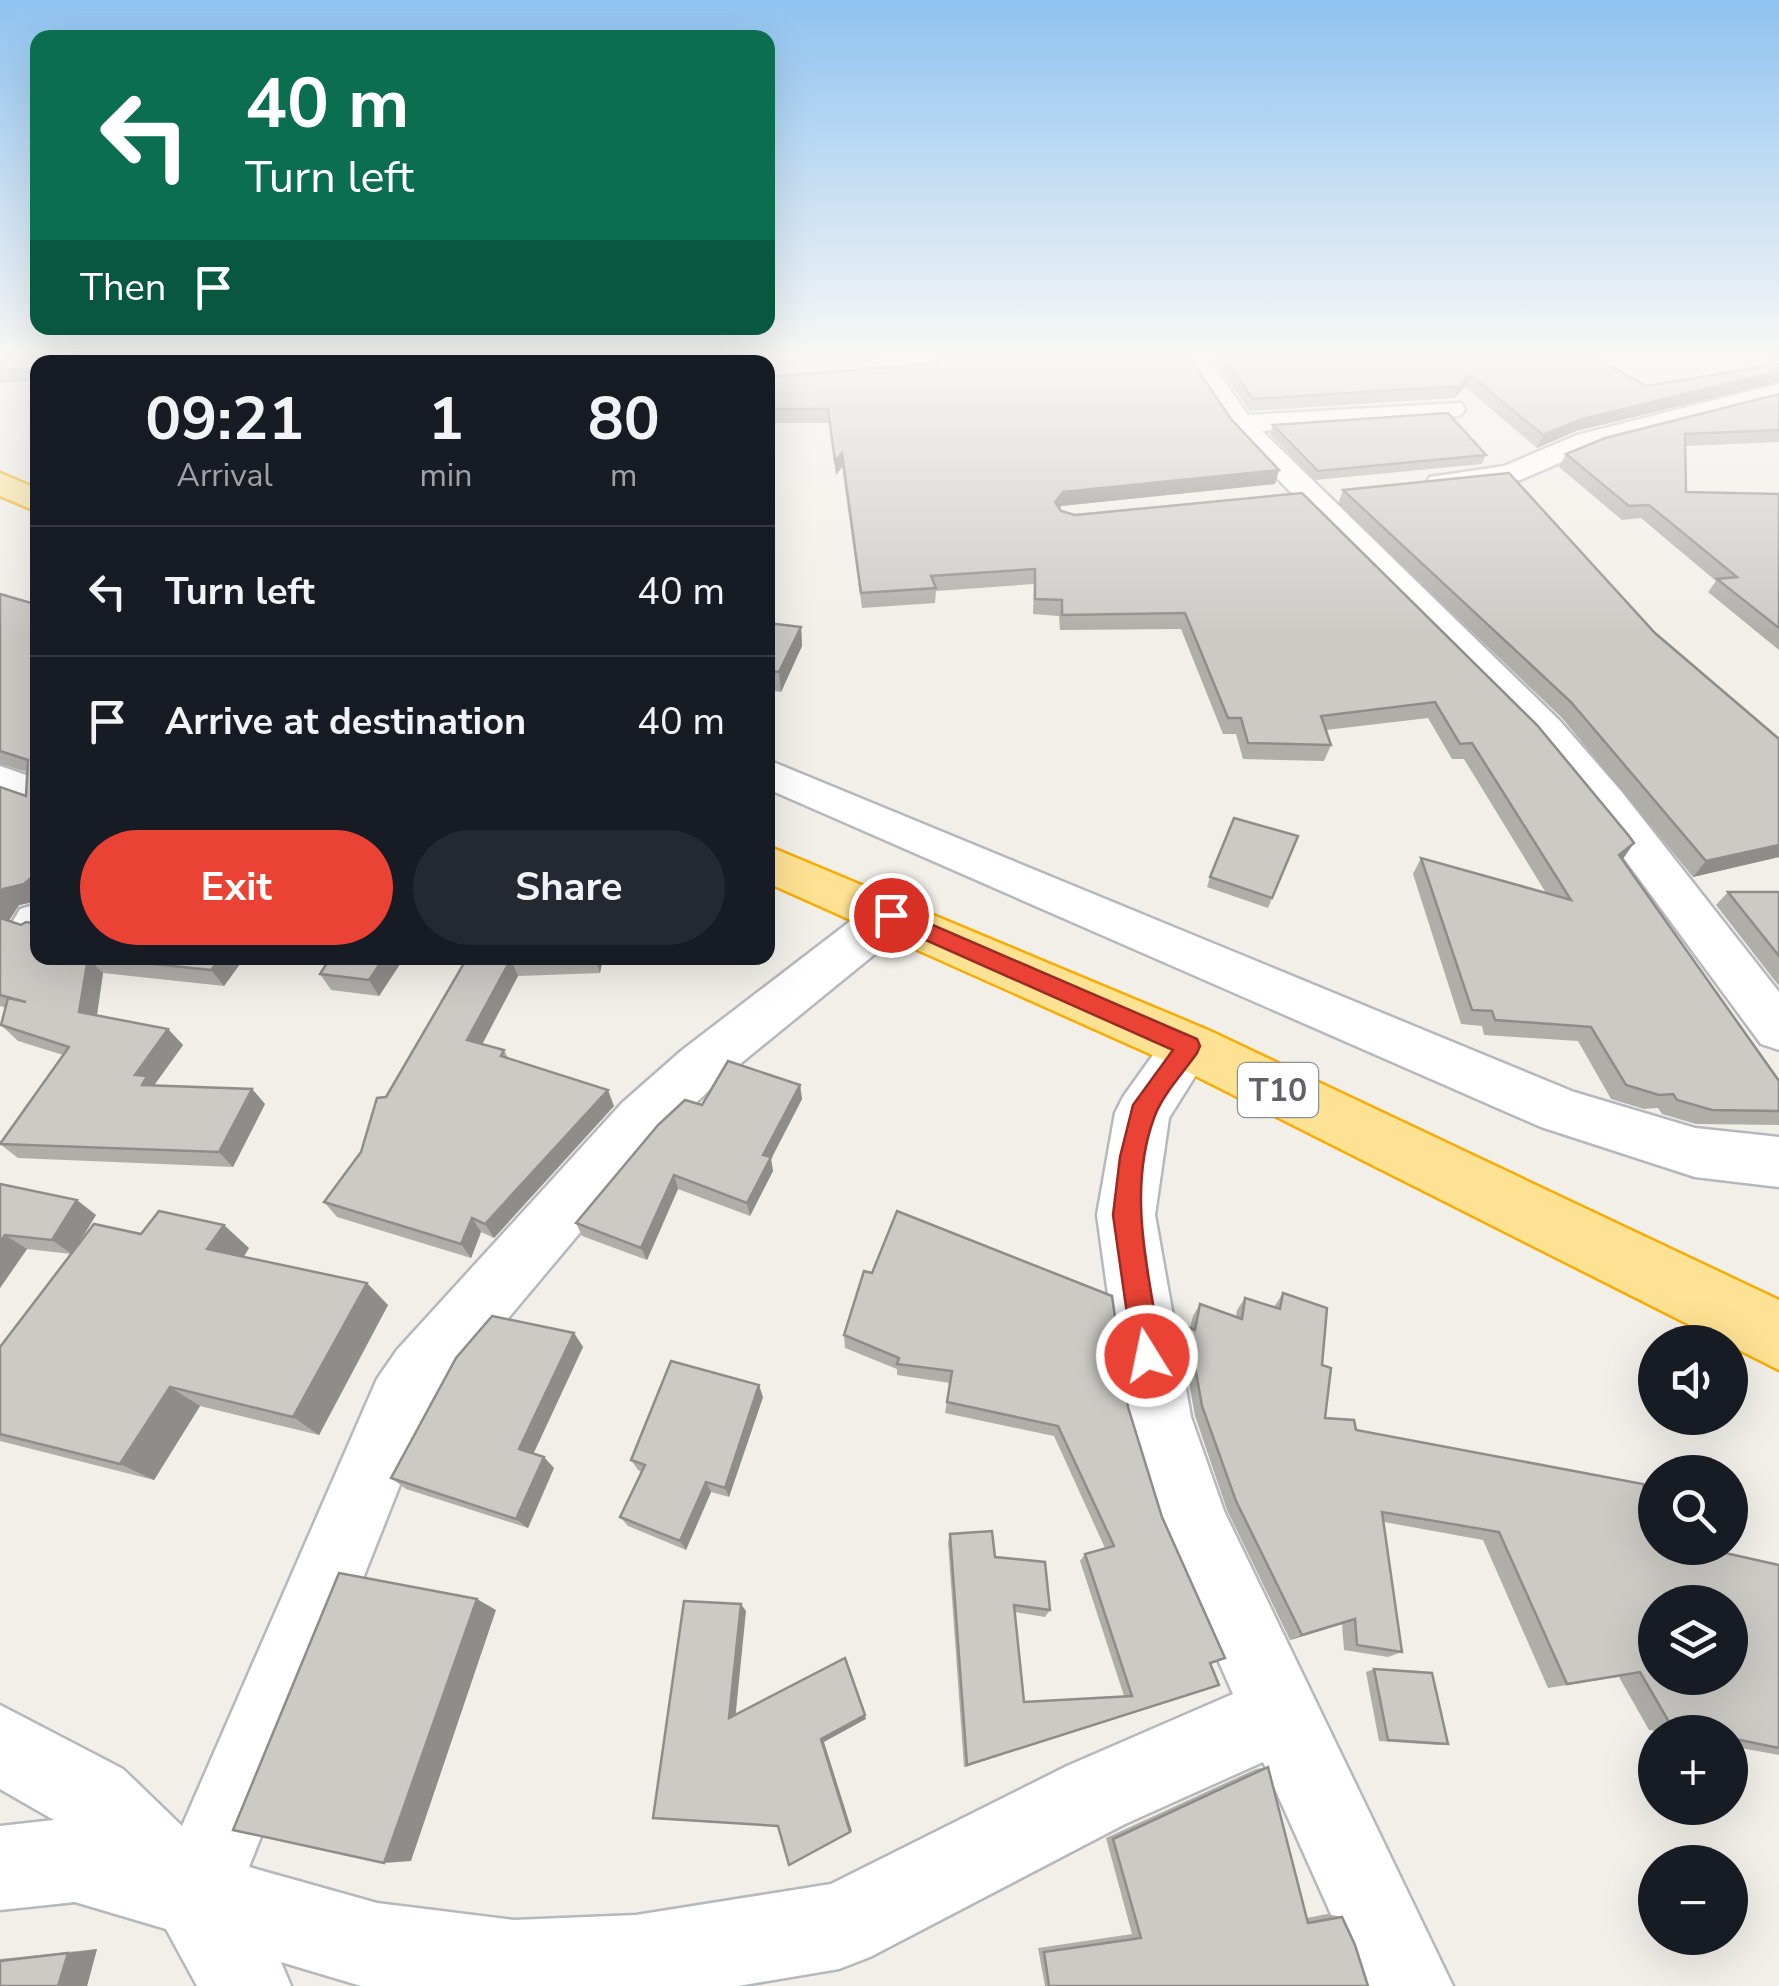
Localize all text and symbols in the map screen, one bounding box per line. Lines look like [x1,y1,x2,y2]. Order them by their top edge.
text: 40 m [245,56,409,152]
icon: left [80,70,210,200]
text: Turn left [245,147,414,208]
icon: arrive [186,260,241,315]
text: Then [80,262,166,313]
text: 09:21 [145,378,304,460]
text: 1 [428,378,464,460]
text: 80 [588,378,660,460]
text: Arrival [177,454,273,497]
text: min [419,454,472,497]
text: m [610,454,637,497]
icon: left [80,564,135,619]
text: Turn left [165,566,315,617]
text: 40 m [637,566,725,617]
icon: arrive [80,694,135,749]
text: Arrive at destination [165,696,526,747]
text: 40 m [637,696,725,747]
button: Exit [80,830,393,945]
button: Share [413,830,725,945]
pin [849,873,934,958]
icon: arrive [864,888,919,943]
road number: T10 [1238,1063,1318,1117]
position arrow [1095,1304,1199,1408]
map controls [1638,1325,1748,1955]
button: sound [1638,1325,1748,1435]
button: search [1638,1455,1748,1565]
button: layers [1638,1585,1748,1695]
button: + [1638,1715,1748,1825]
button: − [1638,1845,1748,1955]

